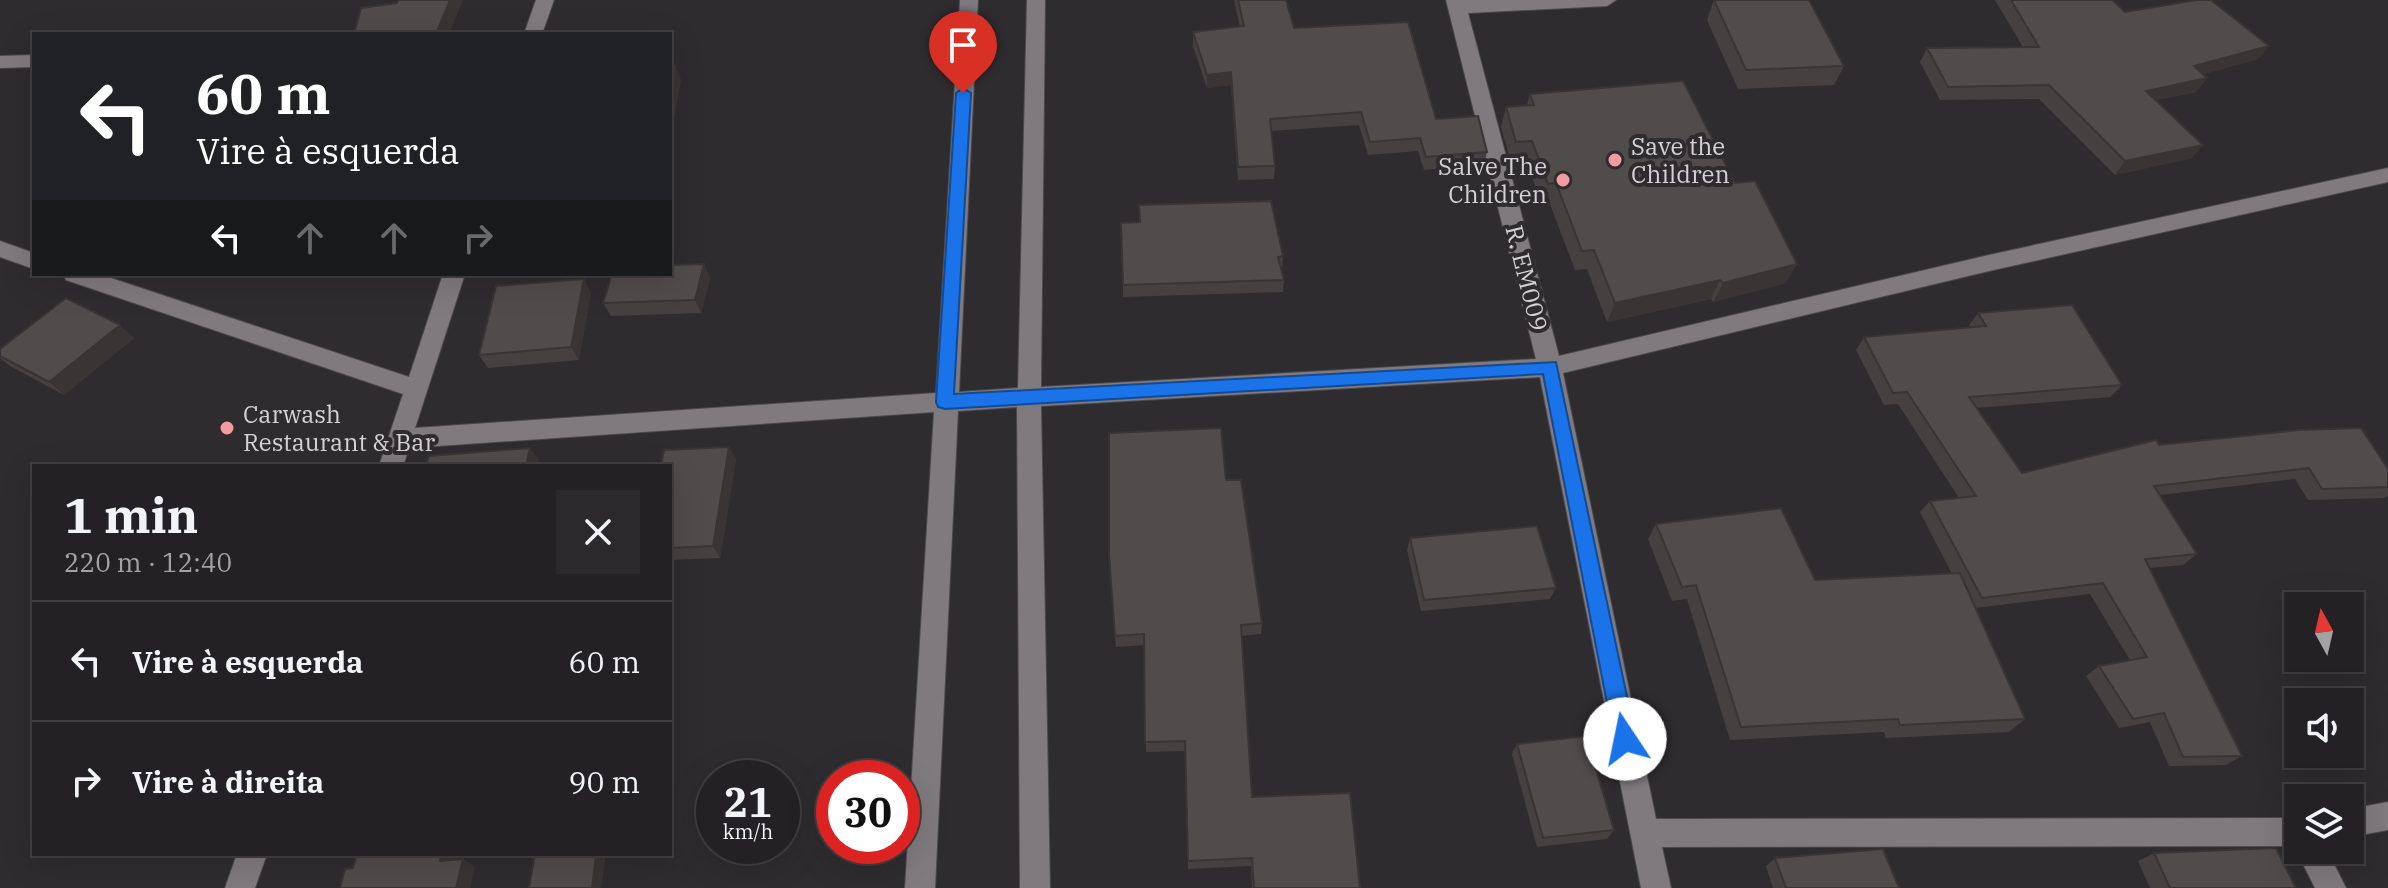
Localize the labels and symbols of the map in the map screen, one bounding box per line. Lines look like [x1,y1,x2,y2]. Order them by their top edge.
pin [929,11,997,93]
place label: Save the Children [1631,130,1730,190]
place label: Salve The Children [1438,150,1547,210]
marker: Save the Children [1606,151,1624,169]
marker: Salve The Children [1554,171,1572,189]
street label: R. EM009 [1498,222,1556,334]
place label: Carwash Restaurant & Bar [243,398,435,458]
marker: Carwash Restaurant & Bar [218,419,236,437]
north arrow [2284,592,2364,672]
position arrow [1583,697,1667,781]
speed limit sign: 30 [816,760,920,864]

